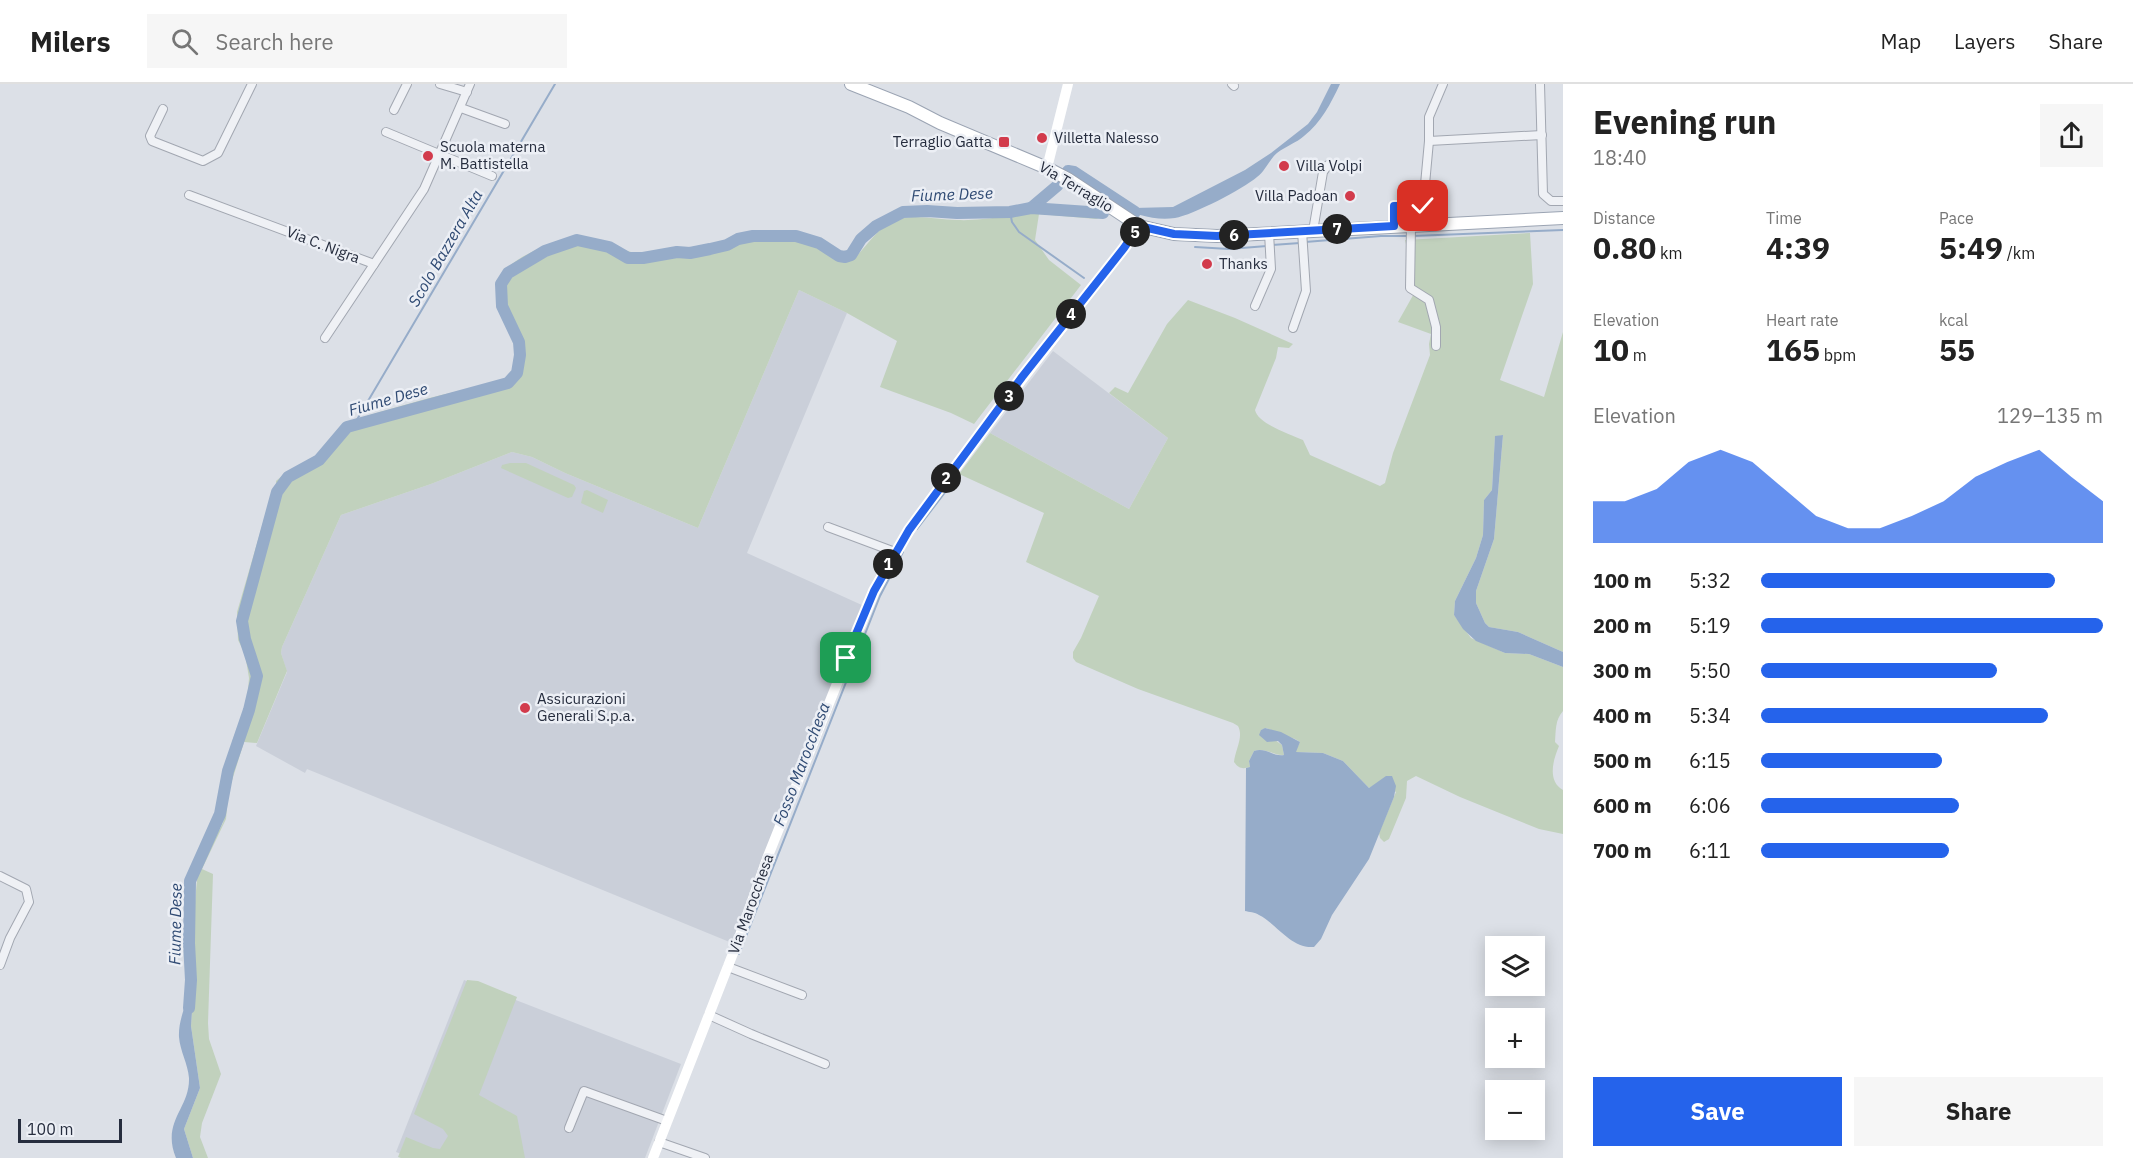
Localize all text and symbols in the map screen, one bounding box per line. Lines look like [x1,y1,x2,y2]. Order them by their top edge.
search box [147,14,567,68]
text: Milers [30,23,111,60]
icon: search [168,25,201,58]
text: Search here [216,27,334,56]
text: Map [1881,27,1921,55]
text: Layers [1954,27,2016,55]
text: Share [2049,27,2103,55]
text: Evening run [1593,100,1777,143]
button: share [2040,104,2103,167]
place label: Villetta Nalesso [1054,128,1159,147]
marker: Villetta Nalesso [1035,131,1049,145]
place label: Terraglio Gatta [893,132,992,151]
marker: Terraglio Gatta [997,135,1011,149]
place label: Scuola materna M. Battistella [440,137,545,173]
text: 18:40 [1593,144,1647,171]
marker: Scuola materna M. Battistella [421,149,435,163]
place label: Villa Volpi [1296,156,1362,175]
street label: Via Terraglio [1036,157,1117,216]
marker: Villa Volpi [1277,159,1291,173]
pin [1397,180,1448,231]
water label: Fiume Dese [911,183,993,205]
water label: Scolo Bazzera Alta [403,186,487,310]
place label: Villa Padoan [1255,186,1338,205]
marker: Villa Padoan [1343,189,1357,203]
icon: check [1406,189,1439,222]
text: Distance [1593,208,1655,228]
text: Time [1766,208,1802,228]
text: Pace [1939,208,1974,228]
pin: 7 [1322,214,1352,244]
pin: 5 [1120,217,1150,247]
text: 7 [1332,219,1342,239]
pin: 6 [1219,220,1249,250]
street label: Via C. Nigra [284,222,363,267]
text: 5 [1130,222,1140,242]
text: 6 [1229,225,1239,245]
text: 0.80 [1593,228,1656,267]
text: 4:39 [1766,228,1830,267]
text: 5:49 [1939,228,2003,267]
text: km [1656,243,1683,263]
text: /km [2003,243,2035,263]
place label: Thanks [1219,254,1268,273]
marker: Thanks [1200,257,1214,271]
pin: 4 [1056,299,1086,329]
text: 4 [1066,304,1076,324]
text: Elevation [1593,310,1659,330]
text: Heart rate [1766,310,1839,330]
text: kcal [1939,310,1968,330]
text: 10 [1593,330,1629,369]
text: 165 [1766,330,1820,369]
text: 55 [1939,330,1975,369]
text: m [1629,345,1647,365]
text: bpm [1820,345,1856,365]
water label: Fiume Dese [346,378,430,420]
pin: 3 [994,381,1024,411]
text: 3 [1004,386,1014,406]
text: Elevation [1593,402,1676,429]
text: 129–135 m [1997,402,2103,429]
pin: 2 [931,463,961,493]
text: 2 [941,468,951,488]
pin: 1 [873,549,903,579]
text: 1 [883,554,893,574]
text: 100 m [1593,567,1652,594]
text: 5:32 [1689,567,1731,594]
text: 200 m [1593,612,1652,639]
text: 5:19 [1689,612,1731,639]
pin [820,632,871,683]
icon: arrive [829,641,862,674]
text: 300 m [1593,657,1652,684]
text: 5:50 [1689,657,1731,684]
place label: Assicurazioni Generali S.p.a. [537,689,635,725]
water label: Fosso Marocchesa [768,699,834,829]
marker: Assicurazioni Generali S.p.a. [518,701,532,715]
text: 400 m [1593,702,1652,729]
text: 5:34 [1689,702,1731,729]
text: 500 m [1593,747,1652,774]
text: 6:15 [1689,747,1731,774]
text: 600 m [1593,792,1652,819]
text: 6:06 [1689,792,1731,819]
text: 700 m [1593,837,1652,864]
text: 6:11 [1689,837,1731,864]
street label: Via Marocchesa [724,851,778,957]
water label: Fiume Dese [164,883,186,965]
map controls [1485,936,1545,1140]
button: layers [1485,936,1545,996]
button: + [1485,1008,1545,1068]
button: Save [1593,1077,1842,1146]
button: Share [1854,1077,2103,1146]
button: − [1485,1080,1545,1140]
scale bar [18,1116,122,1144]
text: 100 m [27,1119,74,1139]

